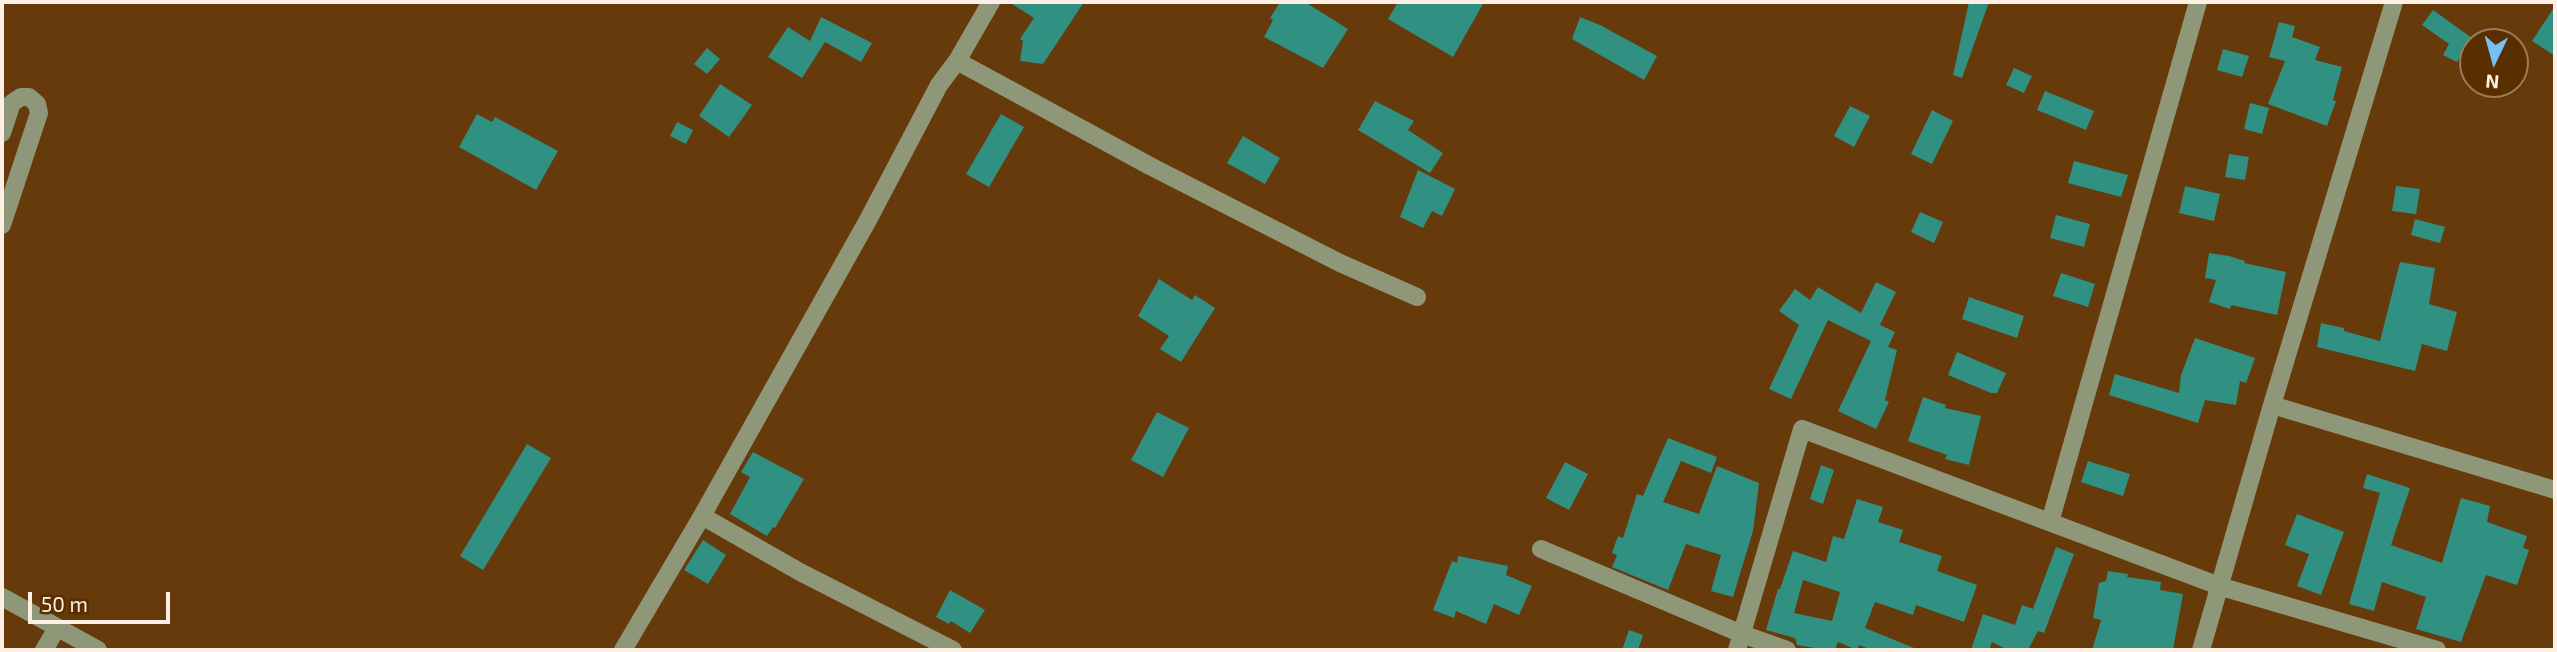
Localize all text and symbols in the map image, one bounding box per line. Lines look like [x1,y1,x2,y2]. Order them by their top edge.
north arrow [2459,28,2529,98]
text: N [2484,70,2500,94]
scale bar [32,578,173,622]
text: 50 m [41,591,88,616]

